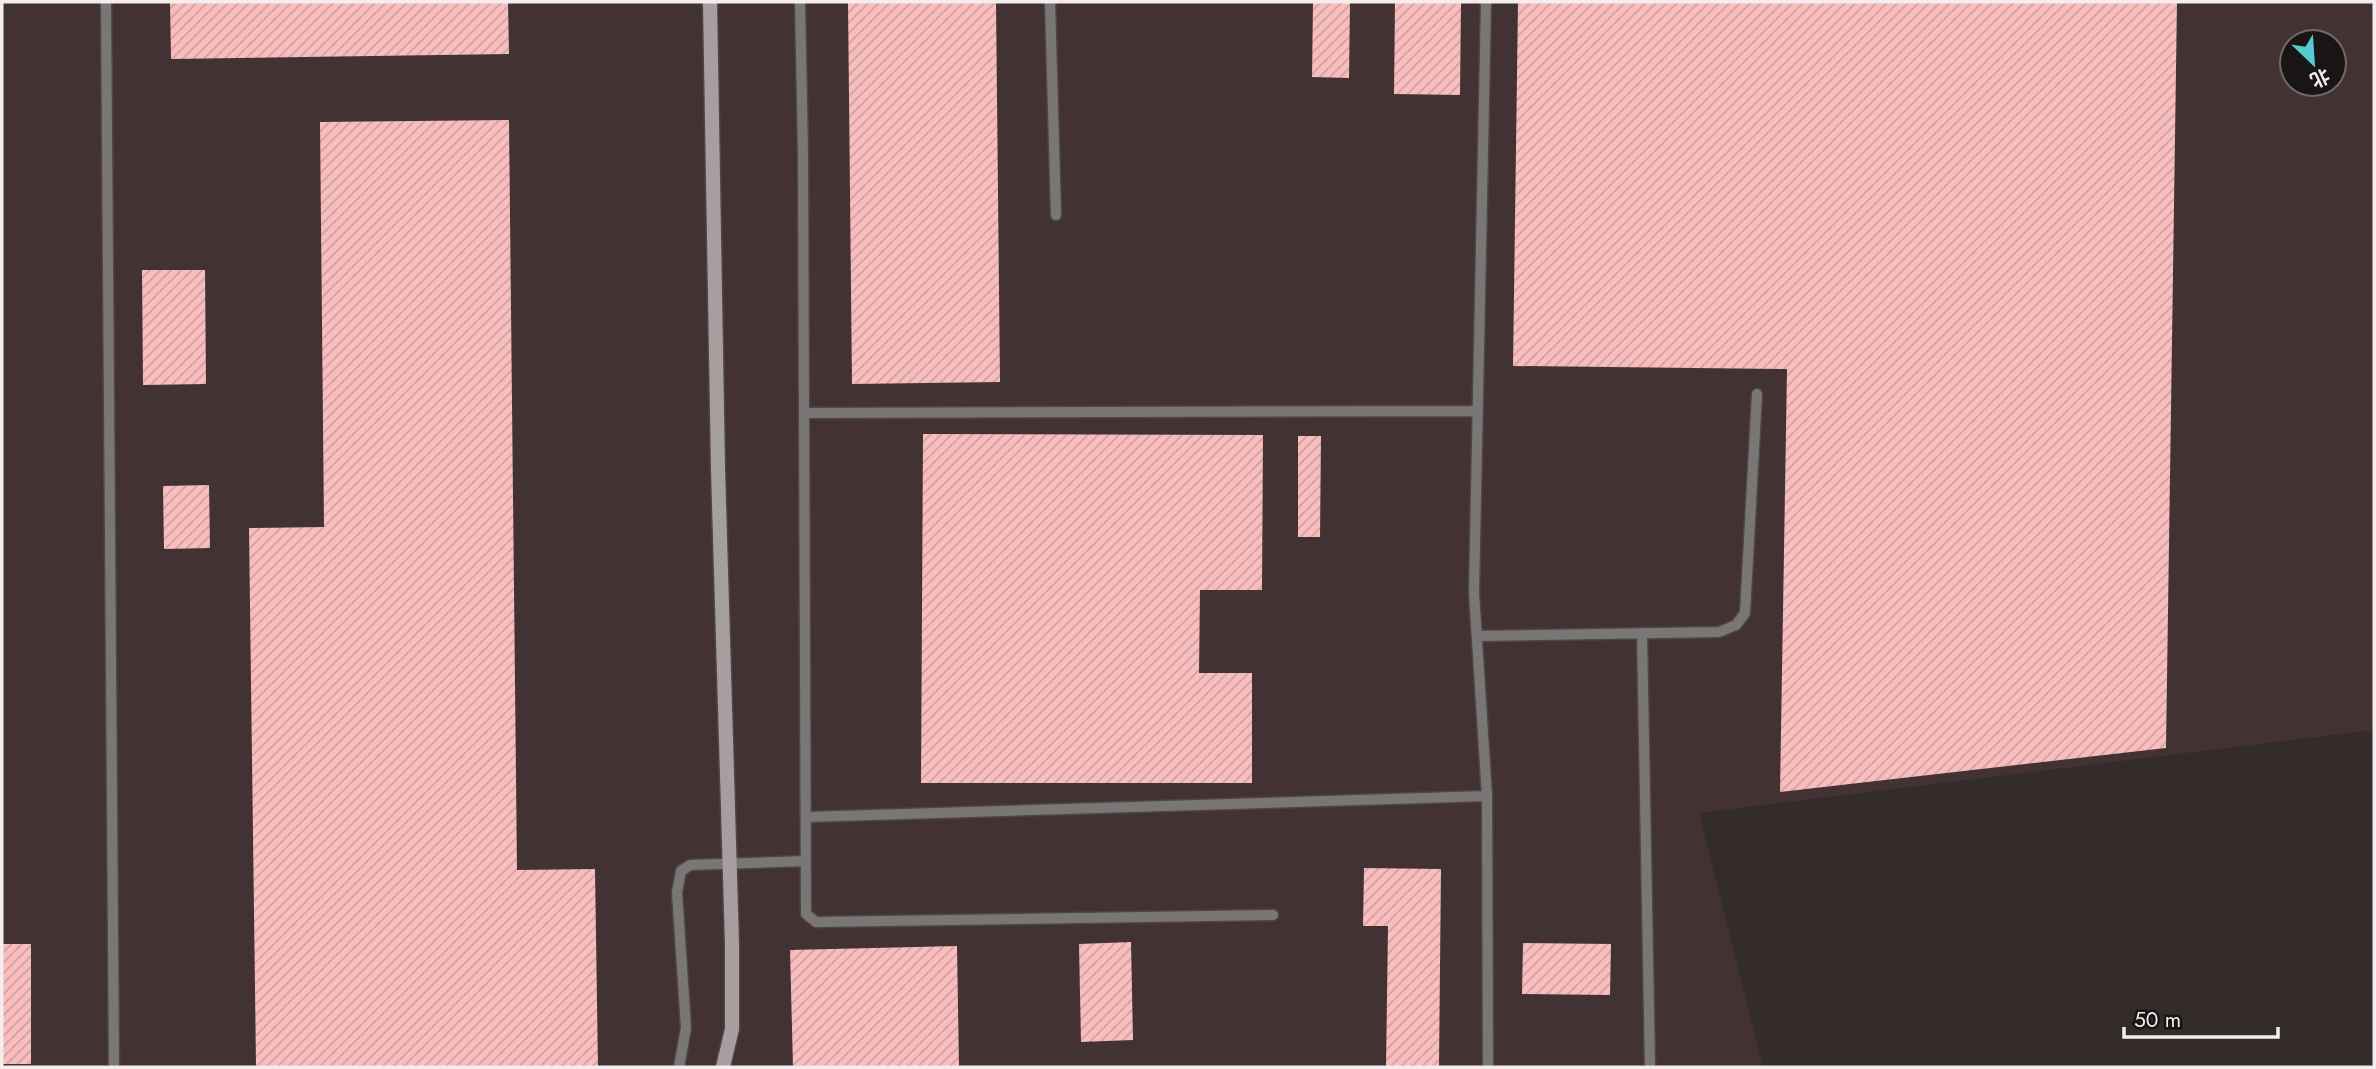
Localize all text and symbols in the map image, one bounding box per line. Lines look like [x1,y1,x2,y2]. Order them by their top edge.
north arrow [2278,28,2348,98]
text: 北 [2306,62,2334,94]
scale bar [2124,996,2278,1040]
text: 50 m [2134,1005,2181,1035]

